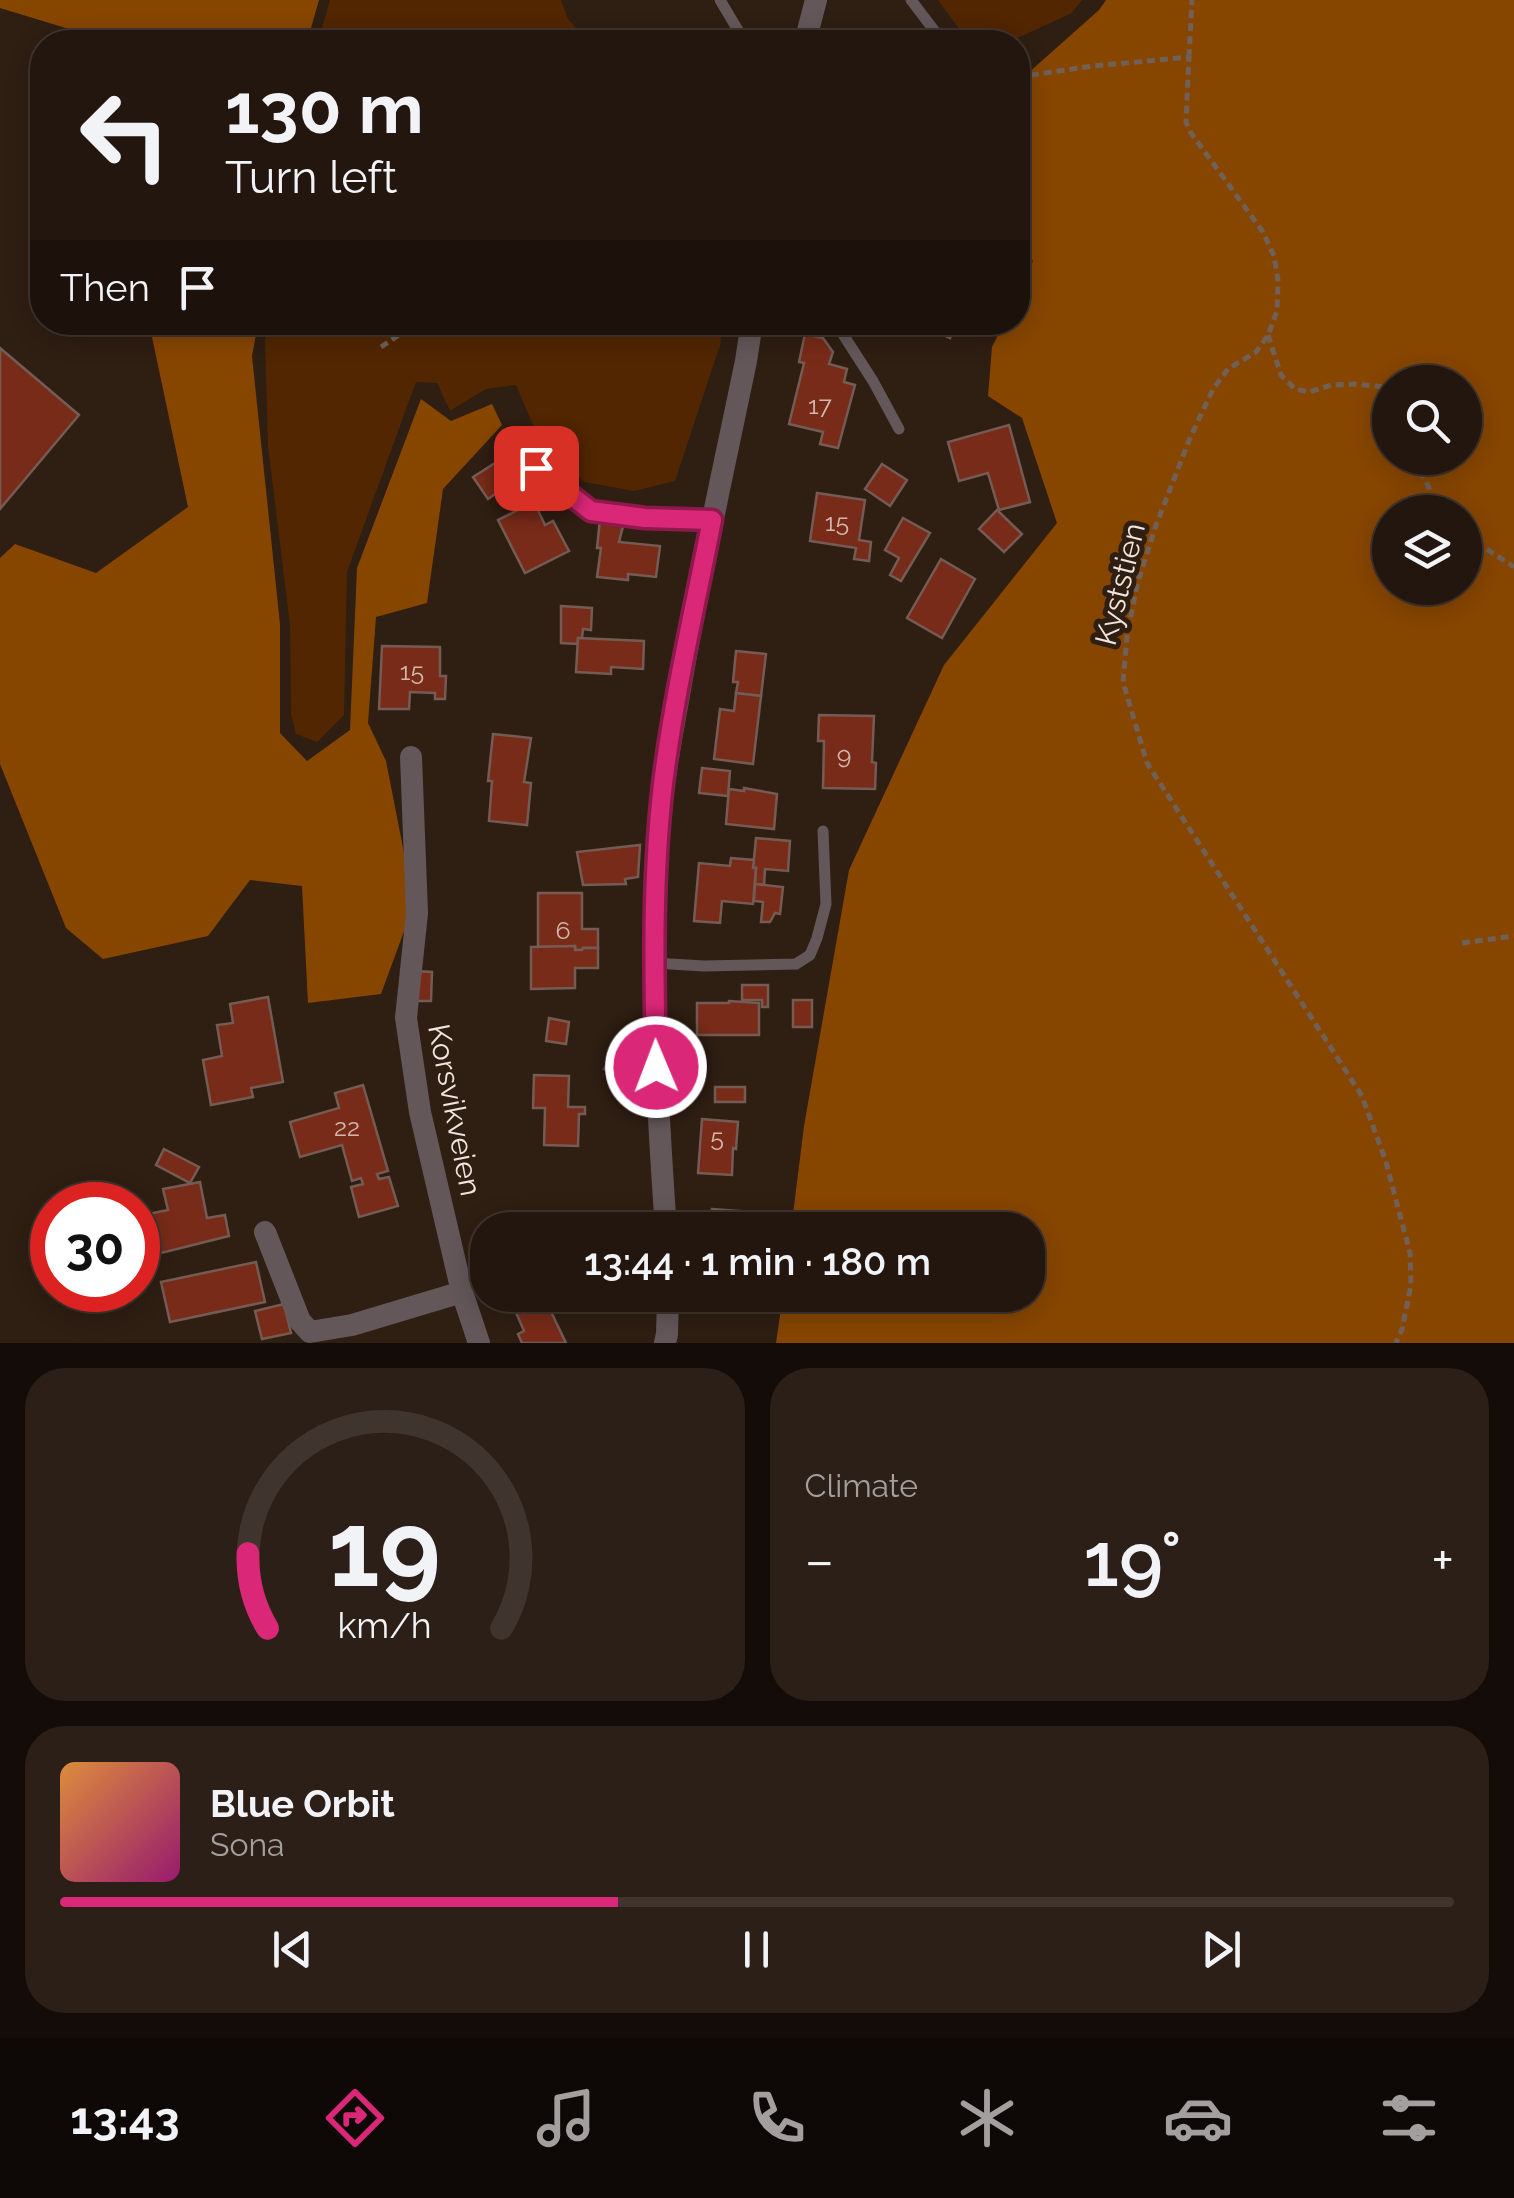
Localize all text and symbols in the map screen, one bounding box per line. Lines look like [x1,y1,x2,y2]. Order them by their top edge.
text: 130 m [225,67,424,149]
icon: left [60,70,190,200]
text: Turn left [225,151,397,204]
icon: arrive [170,260,225,315]
text: Then [60,265,150,310]
map controls [1372,365,1482,605]
button: search [1372,365,1482,475]
house number: 17 [808,390,833,420]
pin [494,426,579,511]
icon: arrive [509,441,564,496]
button: layers [1372,495,1482,605]
house number: 15 [825,507,849,537]
street label: Kyststien [1088,519,1152,649]
house number: 15 [400,656,424,686]
house number: 9 [837,740,851,770]
house number: 6 [555,915,571,945]
position arrow [604,1015,708,1119]
street label: Korsvikveien [421,1021,489,1199]
house number: 22 [334,1112,360,1142]
house number: 5 [710,1122,724,1152]
speed limit sign: 30 [30,1182,160,1312]
text: 13:44 · 1 min · 180 m [584,1239,931,1284]
text: Climate [805,1467,918,1504]
text: 19 [328,1488,441,1610]
text: 19° [1084,1515,1182,1604]
text: − [805,1528,834,1593]
text: + [1431,1528,1454,1593]
text: km/h [338,1604,432,1646]
text: Blue Orbit [210,1781,395,1826]
text: Sona [210,1826,285,1863]
icon: previous [265,1922,320,1977]
icon: pause [729,1922,784,1977]
icon: next [1194,1922,1249,1977]
icon: directions [320,2083,390,2153]
icon: music [531,2083,601,2153]
icon: phone [742,2083,812,2153]
icon: climate [952,2083,1022,2153]
icon: car [1163,2083,1233,2153]
icon: filters [1374,2083,1444,2153]
text: 13:43 [70,2092,180,2145]

